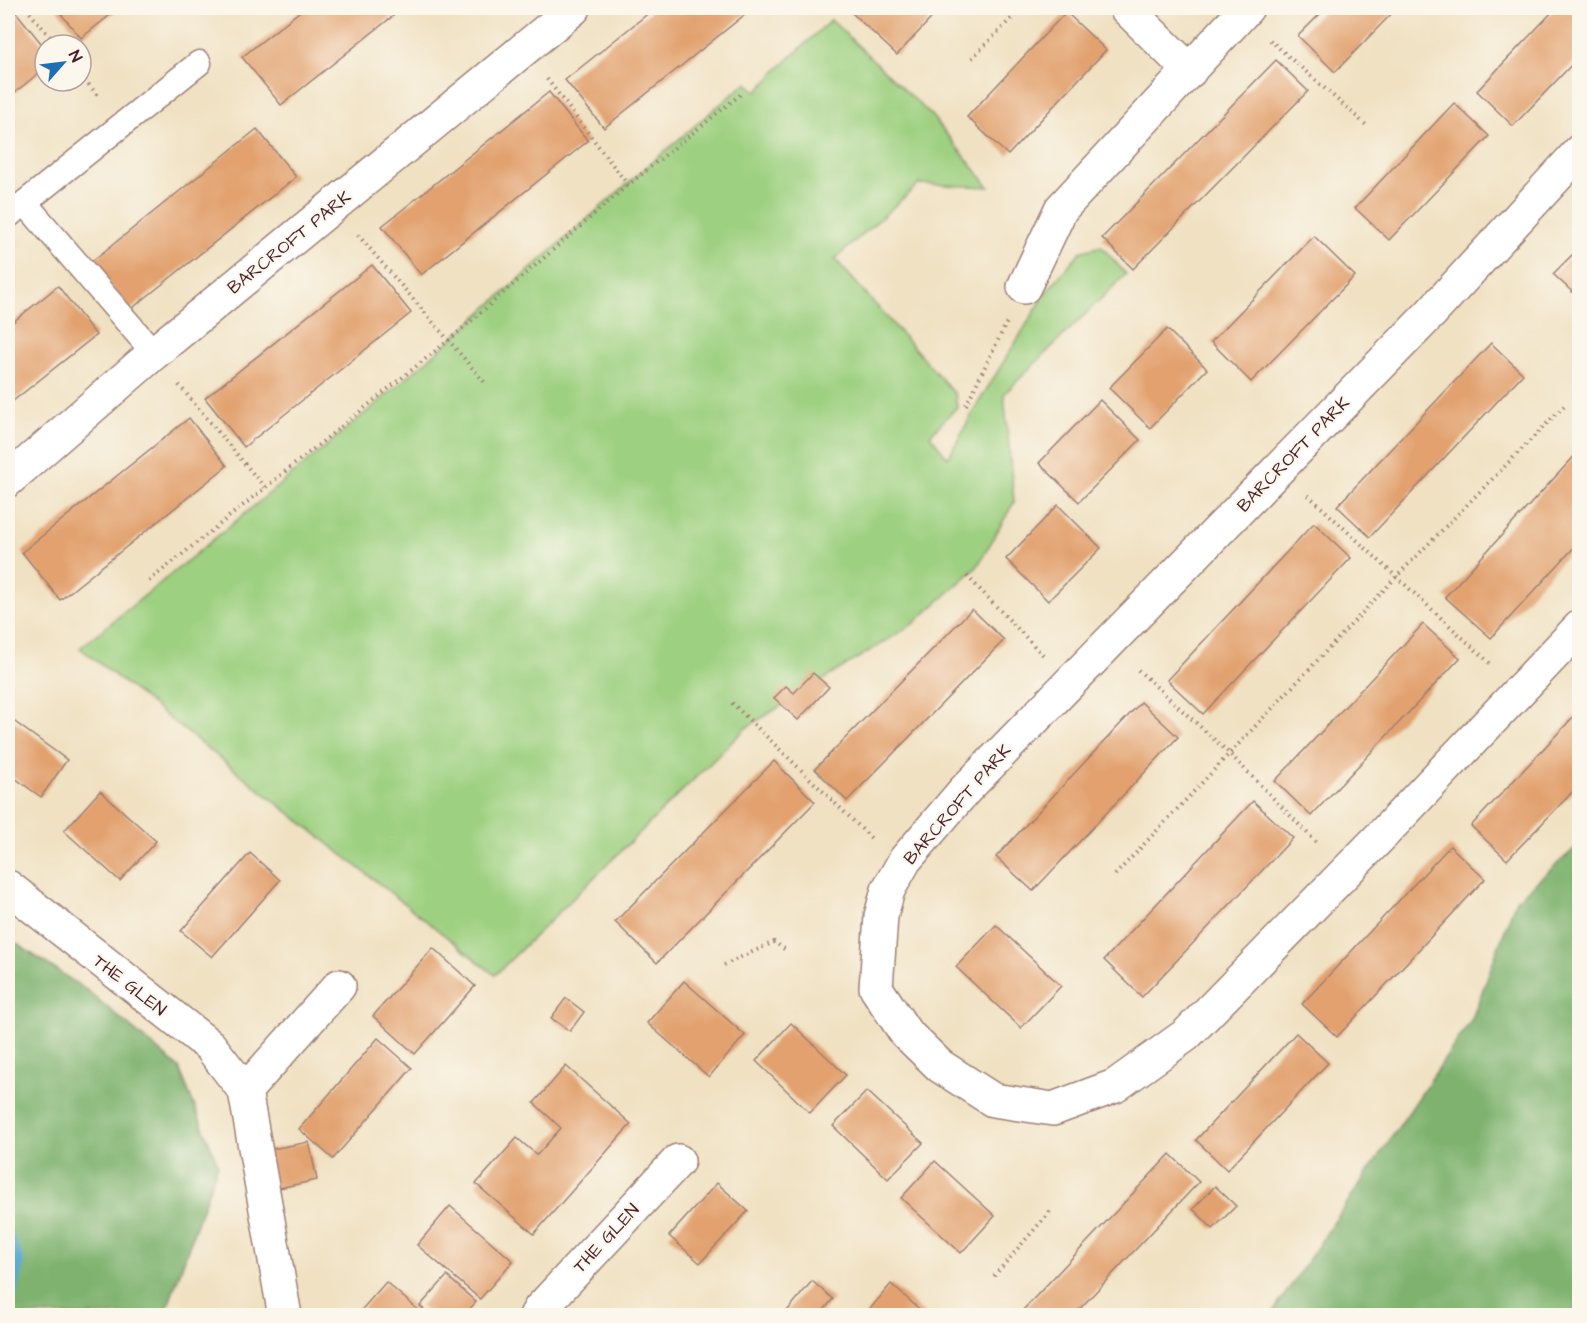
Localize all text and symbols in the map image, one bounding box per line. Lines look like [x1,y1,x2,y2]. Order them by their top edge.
north arrow [33,33,93,93]
text: N [63,47,87,66]
street label: BARCROFT PARK [222,185,356,300]
street label: BARCROFT PARK [1231,391,1355,518]
street label: BARCROFT PARK [898,739,1017,870]
street label: THE GLEN [88,949,172,1022]
street label: THE GLEN [568,1198,645,1279]

